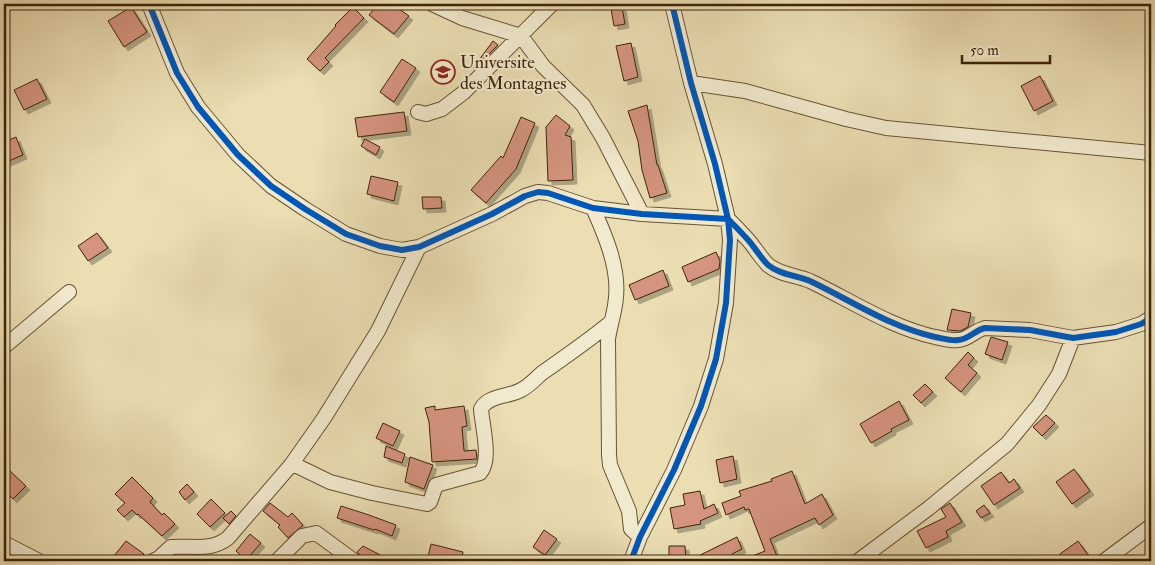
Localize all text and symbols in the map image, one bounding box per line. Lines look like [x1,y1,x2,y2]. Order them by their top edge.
scale bar [962,32,1050,64]
text: 50 m [970,41,999,60]
place label: Universite des Montagnes [460,51,566,95]
school or university icon: Universite des Montagnes [430,59,456,85]

